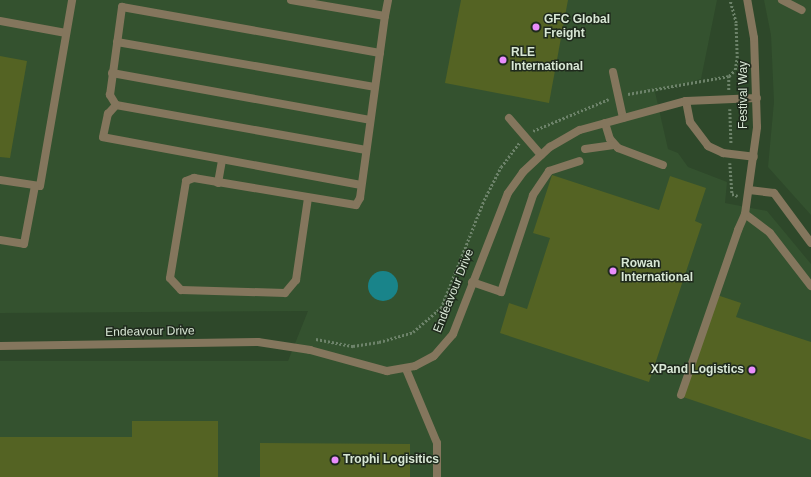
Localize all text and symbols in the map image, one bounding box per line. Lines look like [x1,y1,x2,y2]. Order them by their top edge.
place label: GFC Global Freight [544,13,610,41]
marker: GFC Global Freight [531,22,541,32]
place label: RLE International [511,46,583,74]
marker: RLE International [498,55,508,65]
street label: Festival Way [737,61,751,129]
street label: Endeavour Drive [431,247,477,335]
place label: Rowan International [621,257,693,285]
marker: Rowan International [608,266,618,276]
street label: Endeavour Drive [105,324,195,340]
place label: XPand Logistics [651,363,744,377]
marker: XPand Logistics [747,365,757,375]
place label: Trophi Logisitics [343,453,439,467]
marker: Trophi Logisitics [330,455,340,465]

